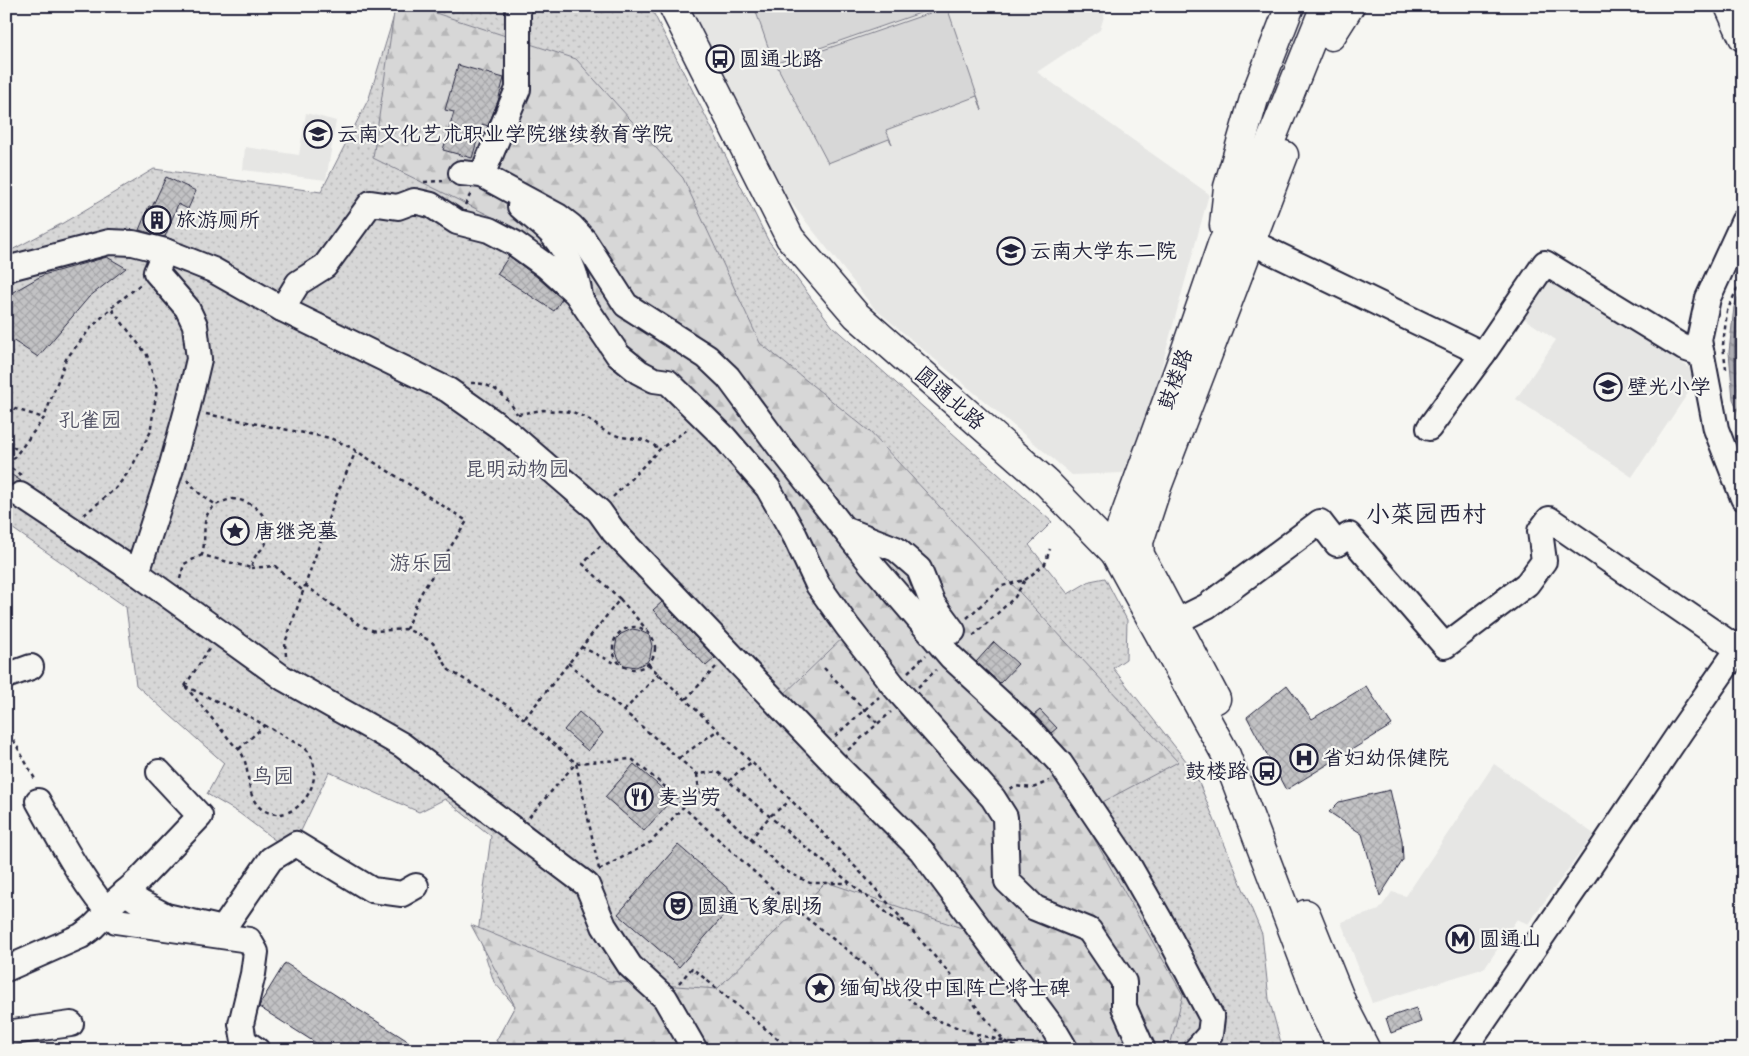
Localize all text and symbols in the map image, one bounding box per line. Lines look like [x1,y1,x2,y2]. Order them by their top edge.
bus stop icon: 圆通北路 [705,44,735,74]
place label: 圆通北路 [739,46,823,76]
school or university icon: 云南文化艺术职业学院继续教育学院 [303,119,333,149]
place label: 云南文化艺术职业学院继续教育学院 [337,121,673,151]
building icon: 旅游厕所 [142,205,172,235]
place label: 旅游厕所 [176,207,260,237]
school or university icon: 云南大学东二院 [996,236,1026,266]
place label: 云南大学东二院 [1030,238,1177,268]
street label: 鼓楼路 [1152,345,1202,414]
street label: 圆通北路 [907,361,990,438]
school or university icon: 壁光小学 [1593,372,1623,402]
place label: 壁光小学 [1627,374,1711,404]
park label: 孔雀园 [59,407,122,437]
park label: 昆明动物园 [465,456,570,486]
district label: 小菜园西村 [1366,499,1486,534]
place icon: 唐继尧墓 [220,516,250,546]
place label: 唐继尧墓 [254,518,338,548]
park label: 游乐园 [390,550,453,580]
hospital icon: 省妇幼保健院 [1289,743,1319,773]
place label: 省妇幼保健院 [1323,745,1449,775]
bus stop icon: 鼓楼路 [1252,756,1282,786]
place label: 鼓楼路 [1185,758,1248,788]
park label: 鸟园 [252,763,294,793]
restaurant icon: 麦当劳 [624,782,654,812]
place label: 麦当劳 [658,784,721,814]
theatre icon: 圆通飞象剧场 [663,891,693,921]
place label: 圆通飞象剧场 [697,893,823,923]
metro station icon: 圆通山 [1445,924,1475,954]
place label: 圆通山 [1479,926,1542,956]
place icon: 缅甸战役中国阵亡将士碑 [805,973,835,1003]
place label: 缅甸战役中国阵亡将士碑 [839,975,1070,1005]

